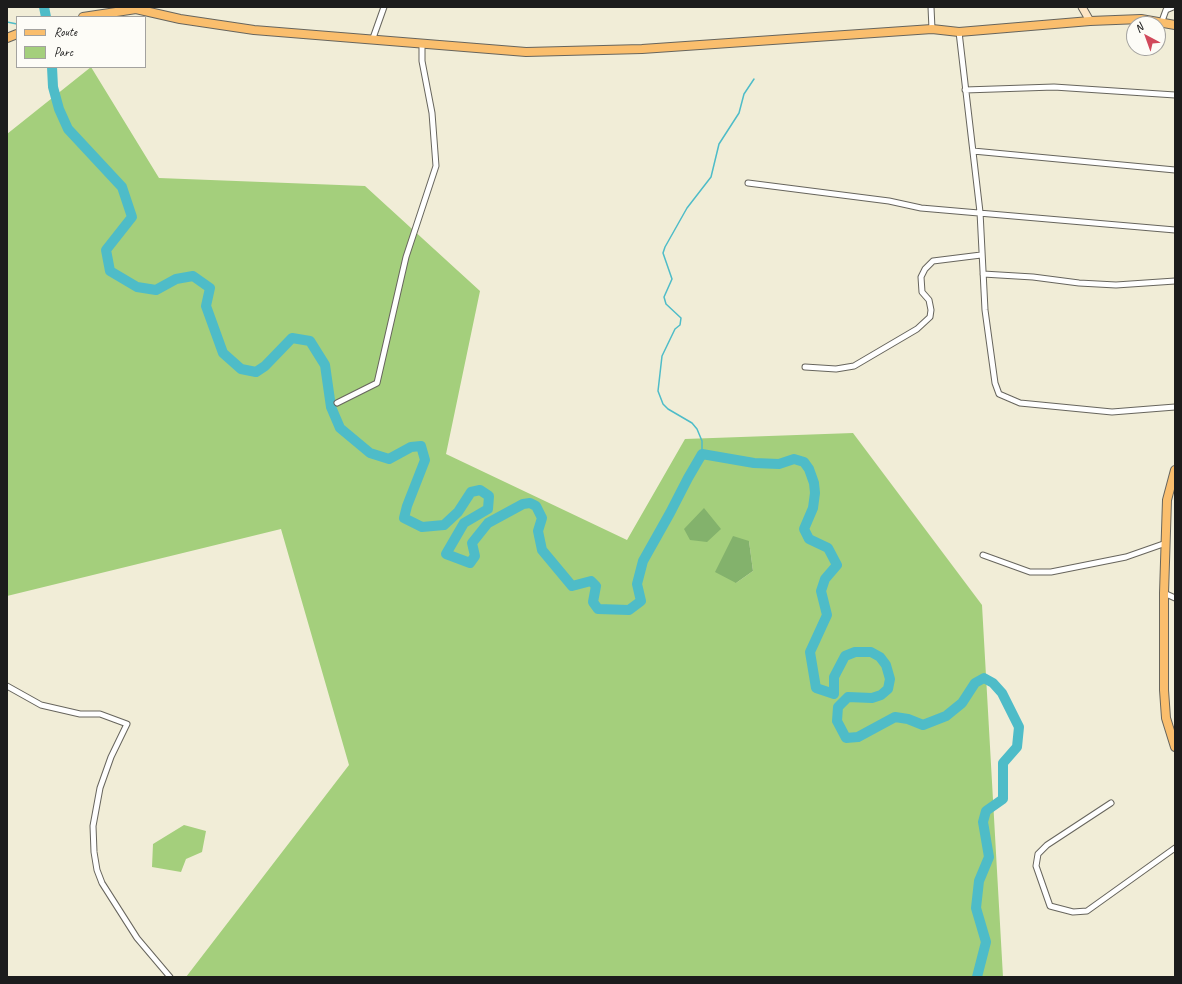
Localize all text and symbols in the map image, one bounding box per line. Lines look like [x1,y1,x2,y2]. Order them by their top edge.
legend [16,16,146,68]
north arrow [1126,16,1166,56]
text: N [1132,20,1146,35]
text: Route [54,24,77,40]
text: Parc [54,44,73,60]

